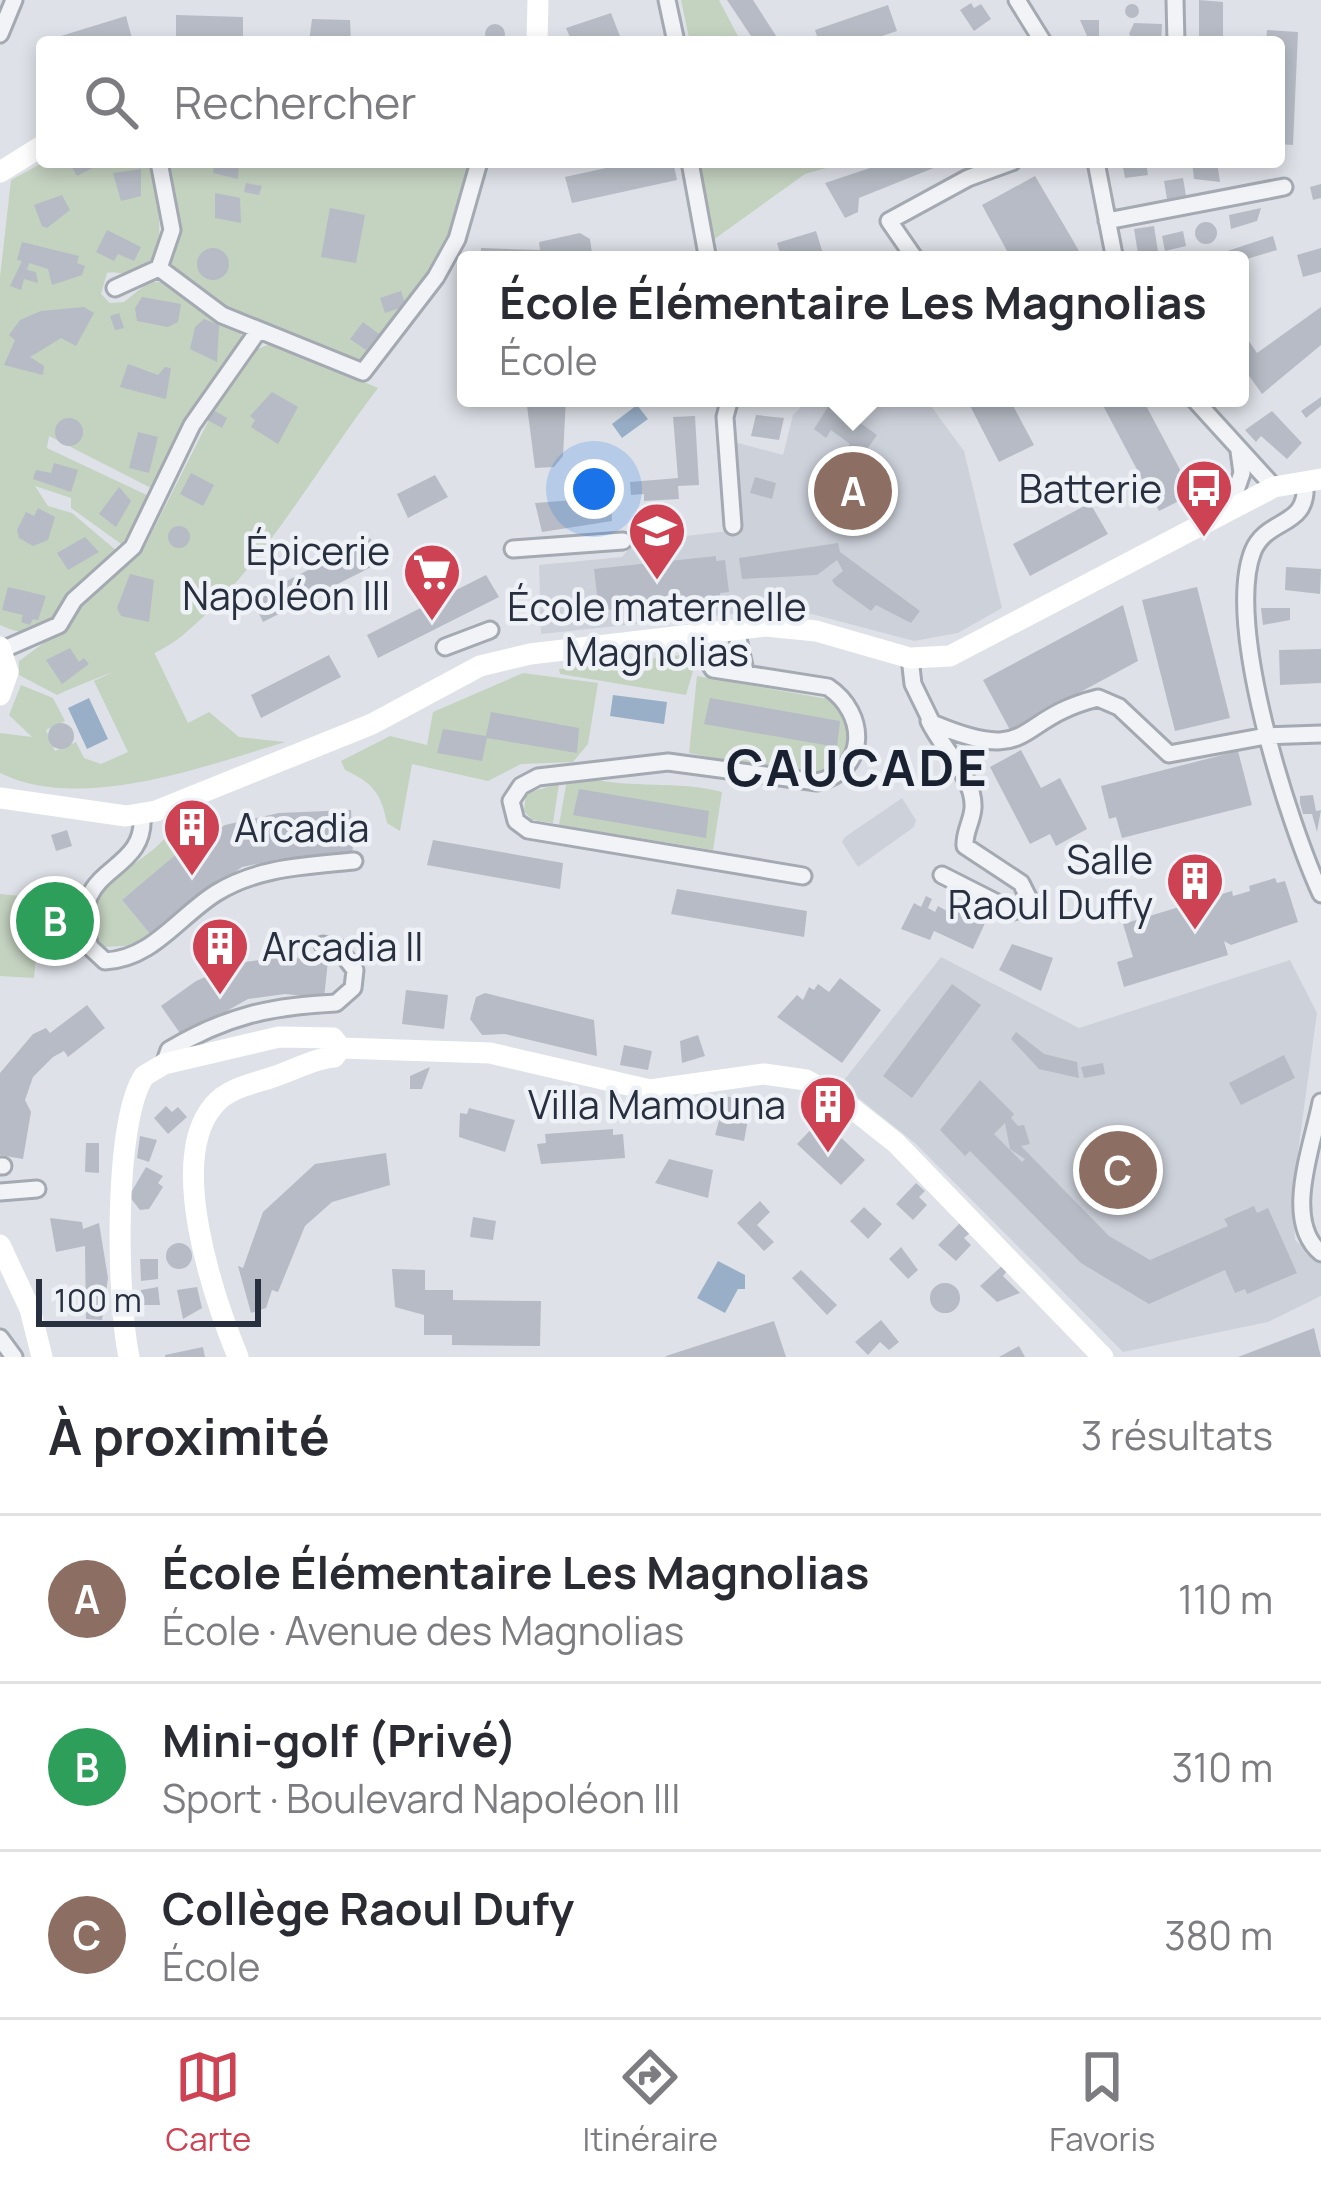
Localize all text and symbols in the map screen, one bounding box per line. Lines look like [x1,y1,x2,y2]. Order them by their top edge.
search box [36,36,1285,168]
icon: search [78,69,144,135]
text: Rechercher [174,71,417,133]
popup [457,251,1249,407]
text: École Élémentaire Les Magnolias [499,271,1207,333]
text: École [499,333,598,387]
pin: A [814,446,892,536]
bus stop icon: Batterie [1173,457,1235,539]
your location [564,459,624,519]
place label: Batterie [1019,461,1162,515]
school or university icon: École maternelle Magnolias [626,500,688,582]
place label: Épicerie Napoléon III [182,523,390,622]
supermarket icon: Épicerie Napoléon III [401,541,463,623]
place label: École maternelle Magnolias [507,579,807,678]
district label: CAUCADE [726,732,990,801]
building icon: Arcadia [161,796,223,878]
place label: Arcadia [234,800,369,854]
place label: Salle Raoul Duffy [948,832,1153,931]
building icon: Salle Raoul Duffy [1164,850,1226,932]
pin: B [16,876,94,966]
building icon: Arcadia II [189,915,251,997]
place label: Arcadia II [262,919,423,973]
building icon: Villa Mamouna [797,1073,859,1155]
place label: Villa Mamouna [528,1077,786,1131]
pin: C [1079,1125,1157,1215]
scale bar [36,1273,261,1326]
text: 100 m [54,1277,142,1322]
text: À proximité [48,1401,330,1470]
text: 3 résultats [1081,1408,1273,1462]
text: École Élémentaire Les Magnolias [162,1541,869,1603]
text: A [74,1572,100,1626]
text: 110 m [1178,1572,1273,1626]
text: École · Avenue des Magnolias [162,1603,684,1657]
text: Mini-golf (Privé) [162,1709,517,1771]
text: B [75,1740,99,1794]
text: 310 m [1172,1740,1273,1794]
text: Sport · Boulevard Napoléon III [162,1771,680,1825]
text: Collège Raoul Dufy [162,1877,574,1939]
text: C [73,1908,101,1962]
text: 380 m [1164,1908,1273,1962]
text: École [162,1939,260,1993]
tab: Carte [166,2044,251,2161]
tab: Itinéraire [582,2044,718,2161]
tab: Favoris [1049,2044,1155,2161]

